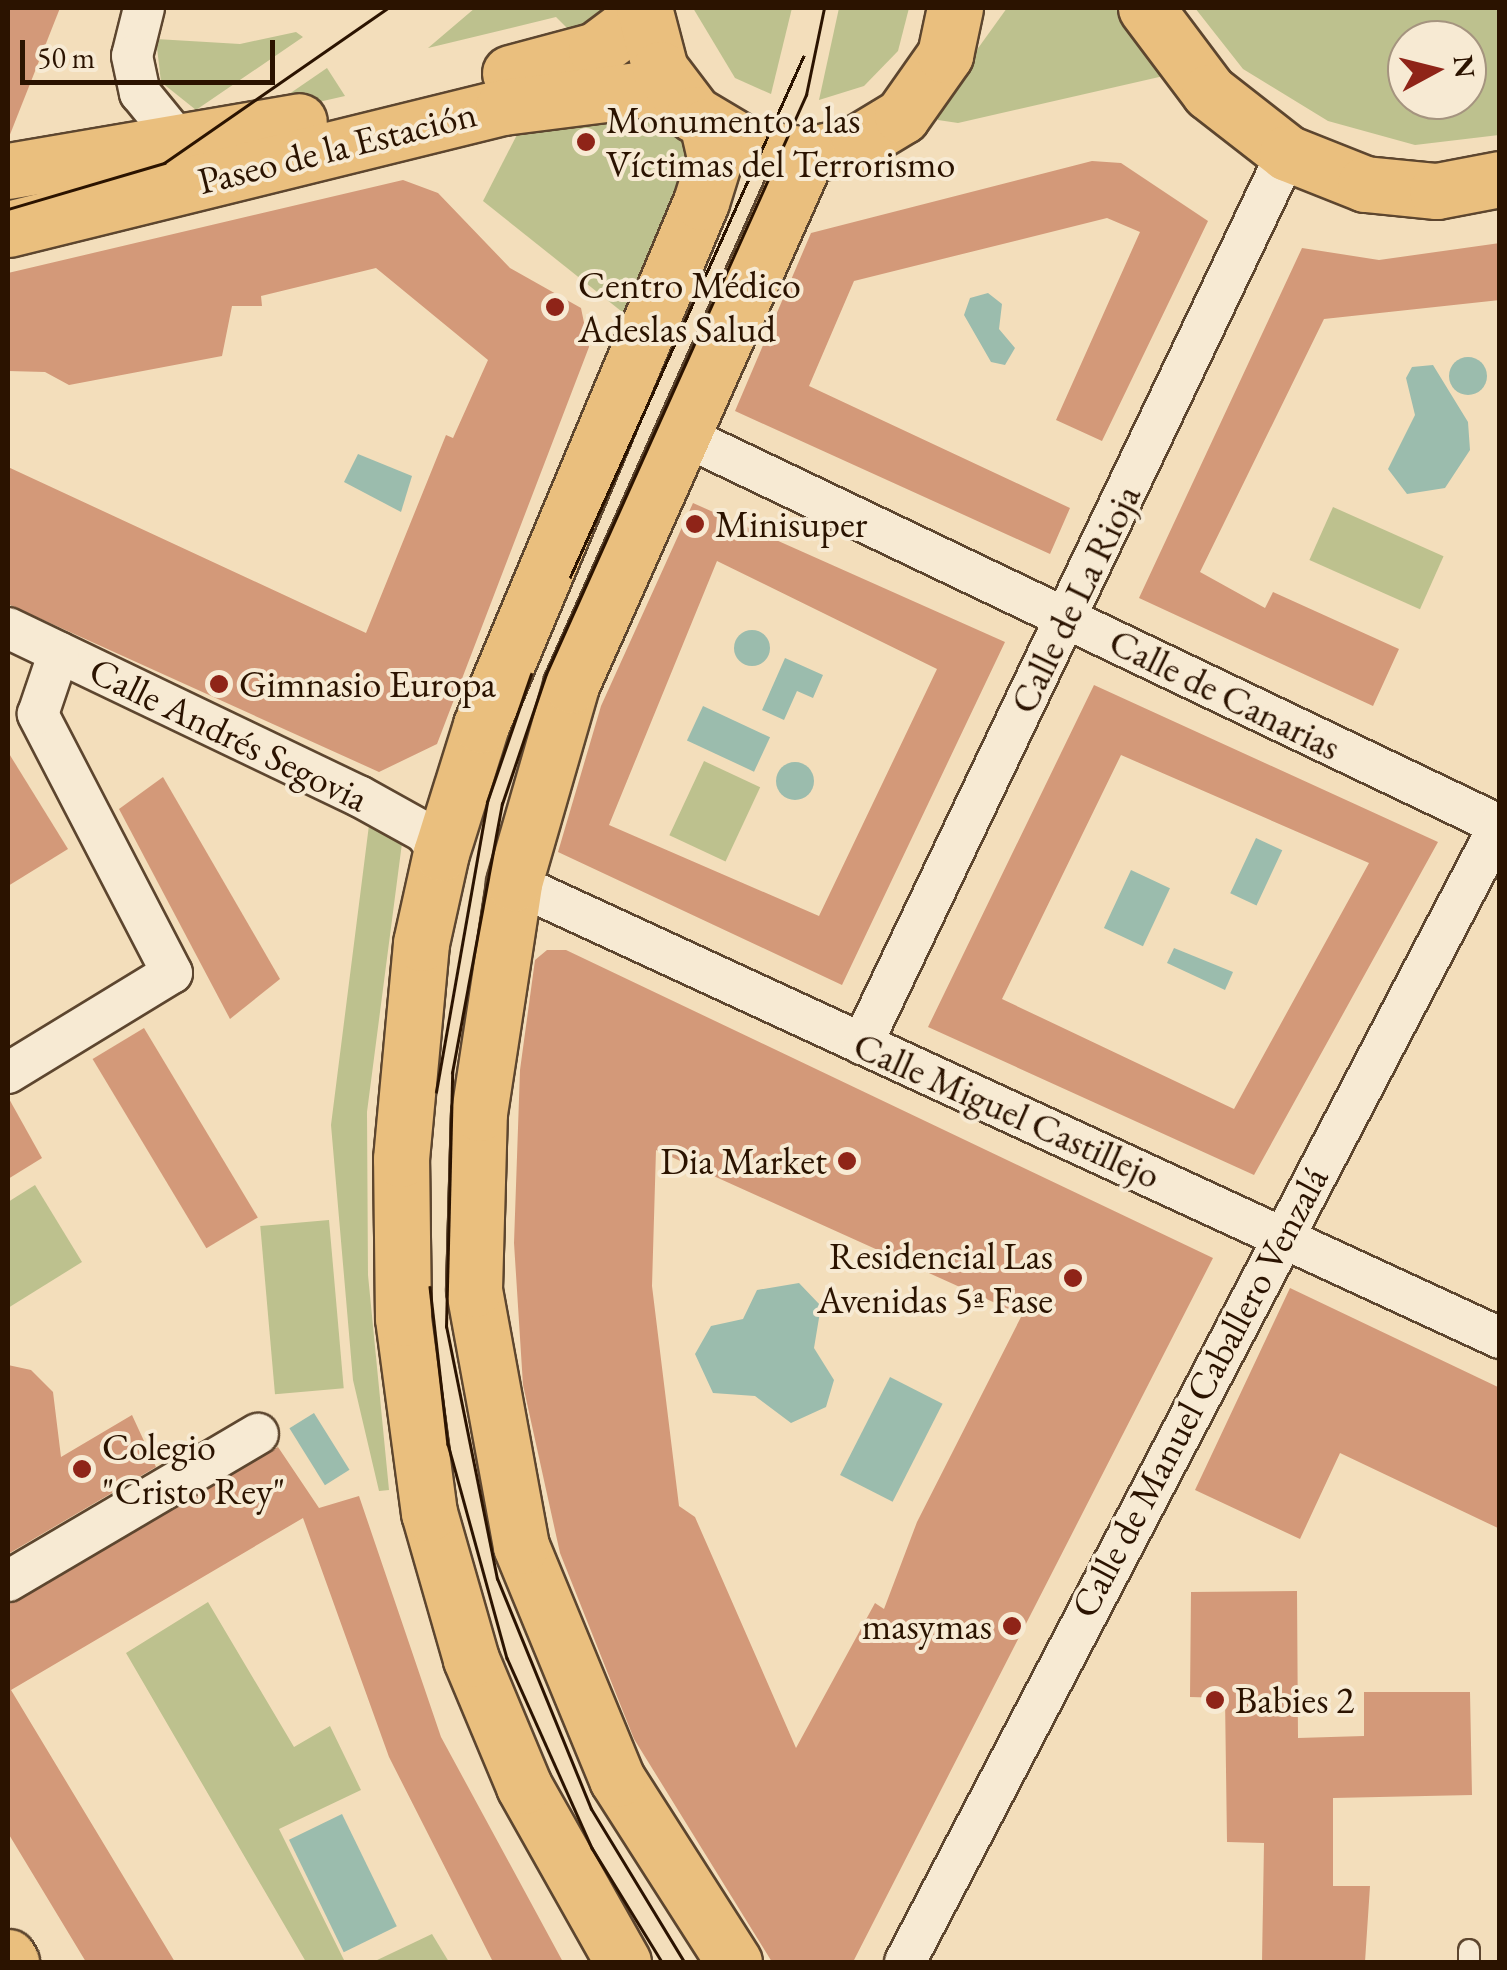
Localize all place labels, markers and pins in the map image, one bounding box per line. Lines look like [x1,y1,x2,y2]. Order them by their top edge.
place label: Monumento a las Víctimas del Terrorismo [606,97,955,186]
marker: Monumento a las Víctimas del Terrorismo [575,131,597,153]
place label: Centro Médico Adeslas Salud [578,262,801,352]
marker: Centro Médico Adeslas Salud [542,294,568,320]
place label: Minisuper [715,501,867,547]
marker: Minisuper [684,513,706,535]
place label: Gimnasio Europa [239,661,496,707]
marker: Gimnasio Europa [208,673,230,695]
place label: Dia Market [660,1138,827,1184]
marker: Dia Market [836,1150,858,1172]
place label: Residencial Las Avenidas 5ª Fase [817,1233,1053,1322]
marker: Residencial Las Avenidas 5ª Fase [1062,1267,1084,1289]
place label: Colegio "Cristo Rey" [102,1424,285,1514]
marker: Colegio "Cristo Rey" [71,1458,93,1480]
place label: masymas [862,1603,992,1649]
marker: masymas [1001,1615,1023,1637]
place label: Babies 2 [1235,1677,1354,1723]
marker: Babies 2 [1204,1689,1226,1711]

